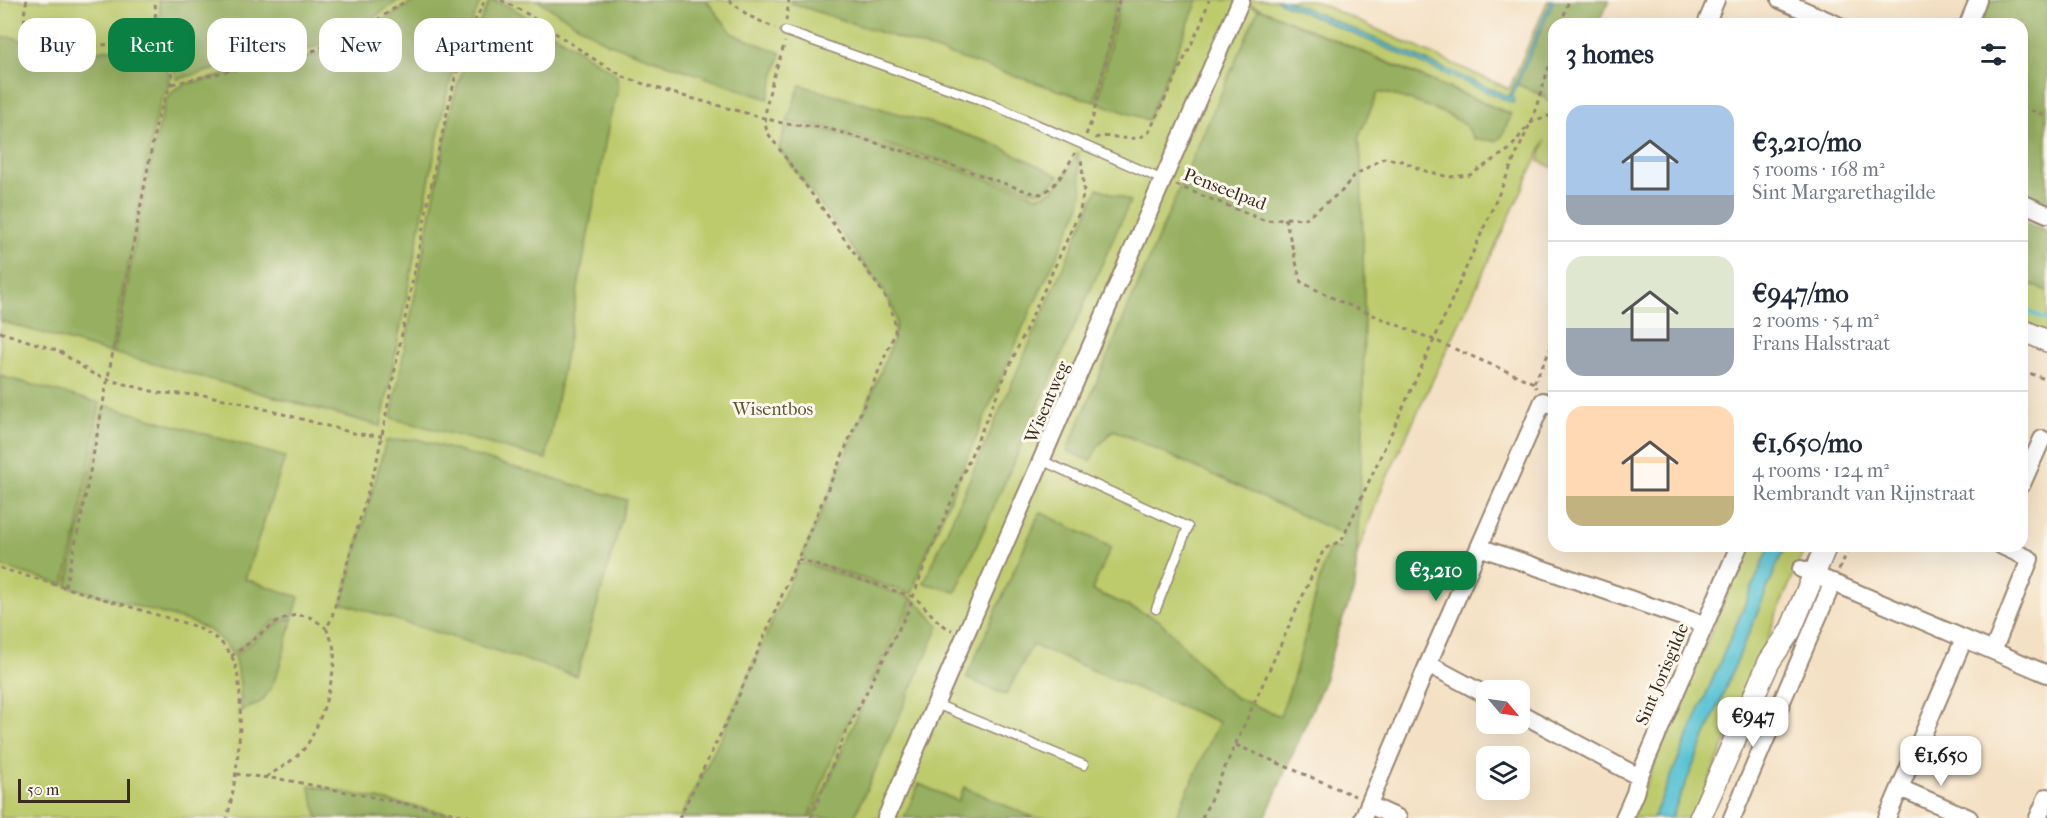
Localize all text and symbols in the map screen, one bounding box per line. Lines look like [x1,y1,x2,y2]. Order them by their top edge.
chip: Buy [18,18,96,72]
chip: Rent [108,18,195,72]
chip: Filters [207,18,307,72]
chip: New [319,18,402,72]
chip: Apartment [414,18,555,72]
icon: filters [1977,38,2010,71]
text: 3 homes [1566,39,1654,70]
text: €3,210/mo [1752,127,1861,158]
icon: home [1614,129,1686,201]
text: 5 rooms · 168 m² [1752,158,1885,181]
street label: Penseelpad [1180,164,1269,215]
text: Sint Margarethagilde [1752,181,1936,204]
text: €947/mo [1752,278,1849,309]
icon: home [1614,280,1686,352]
text: 2 rooms · 54 m² [1752,309,1879,332]
text: Frans Halsstraat [1752,332,1890,355]
street label: Wisentweg [1020,358,1074,447]
park label: Wisentbos [732,399,814,420]
text: €1,650/mo [1752,428,1863,459]
icon: home [1614,430,1686,502]
text: 4 rooms · 124 m² [1752,459,1889,482]
text: Rembrandt van Rijnstraat [1752,482,1975,505]
pin: €3,210 [1387,551,1485,602]
text: €3,210 [1410,559,1462,582]
street label: Sint Jorisgilde [1632,620,1693,728]
north arrow [1476,680,1530,734]
map controls [1476,680,1530,800]
pin: €947 [1717,697,1789,748]
text: €947 [1731,705,1775,728]
pin: €1,650 [1892,736,1990,787]
text: €1,650 [1914,744,1968,767]
button: layers [1476,746,1530,800]
scale bar [18,776,130,804]
text: 50 m [27,780,59,799]

